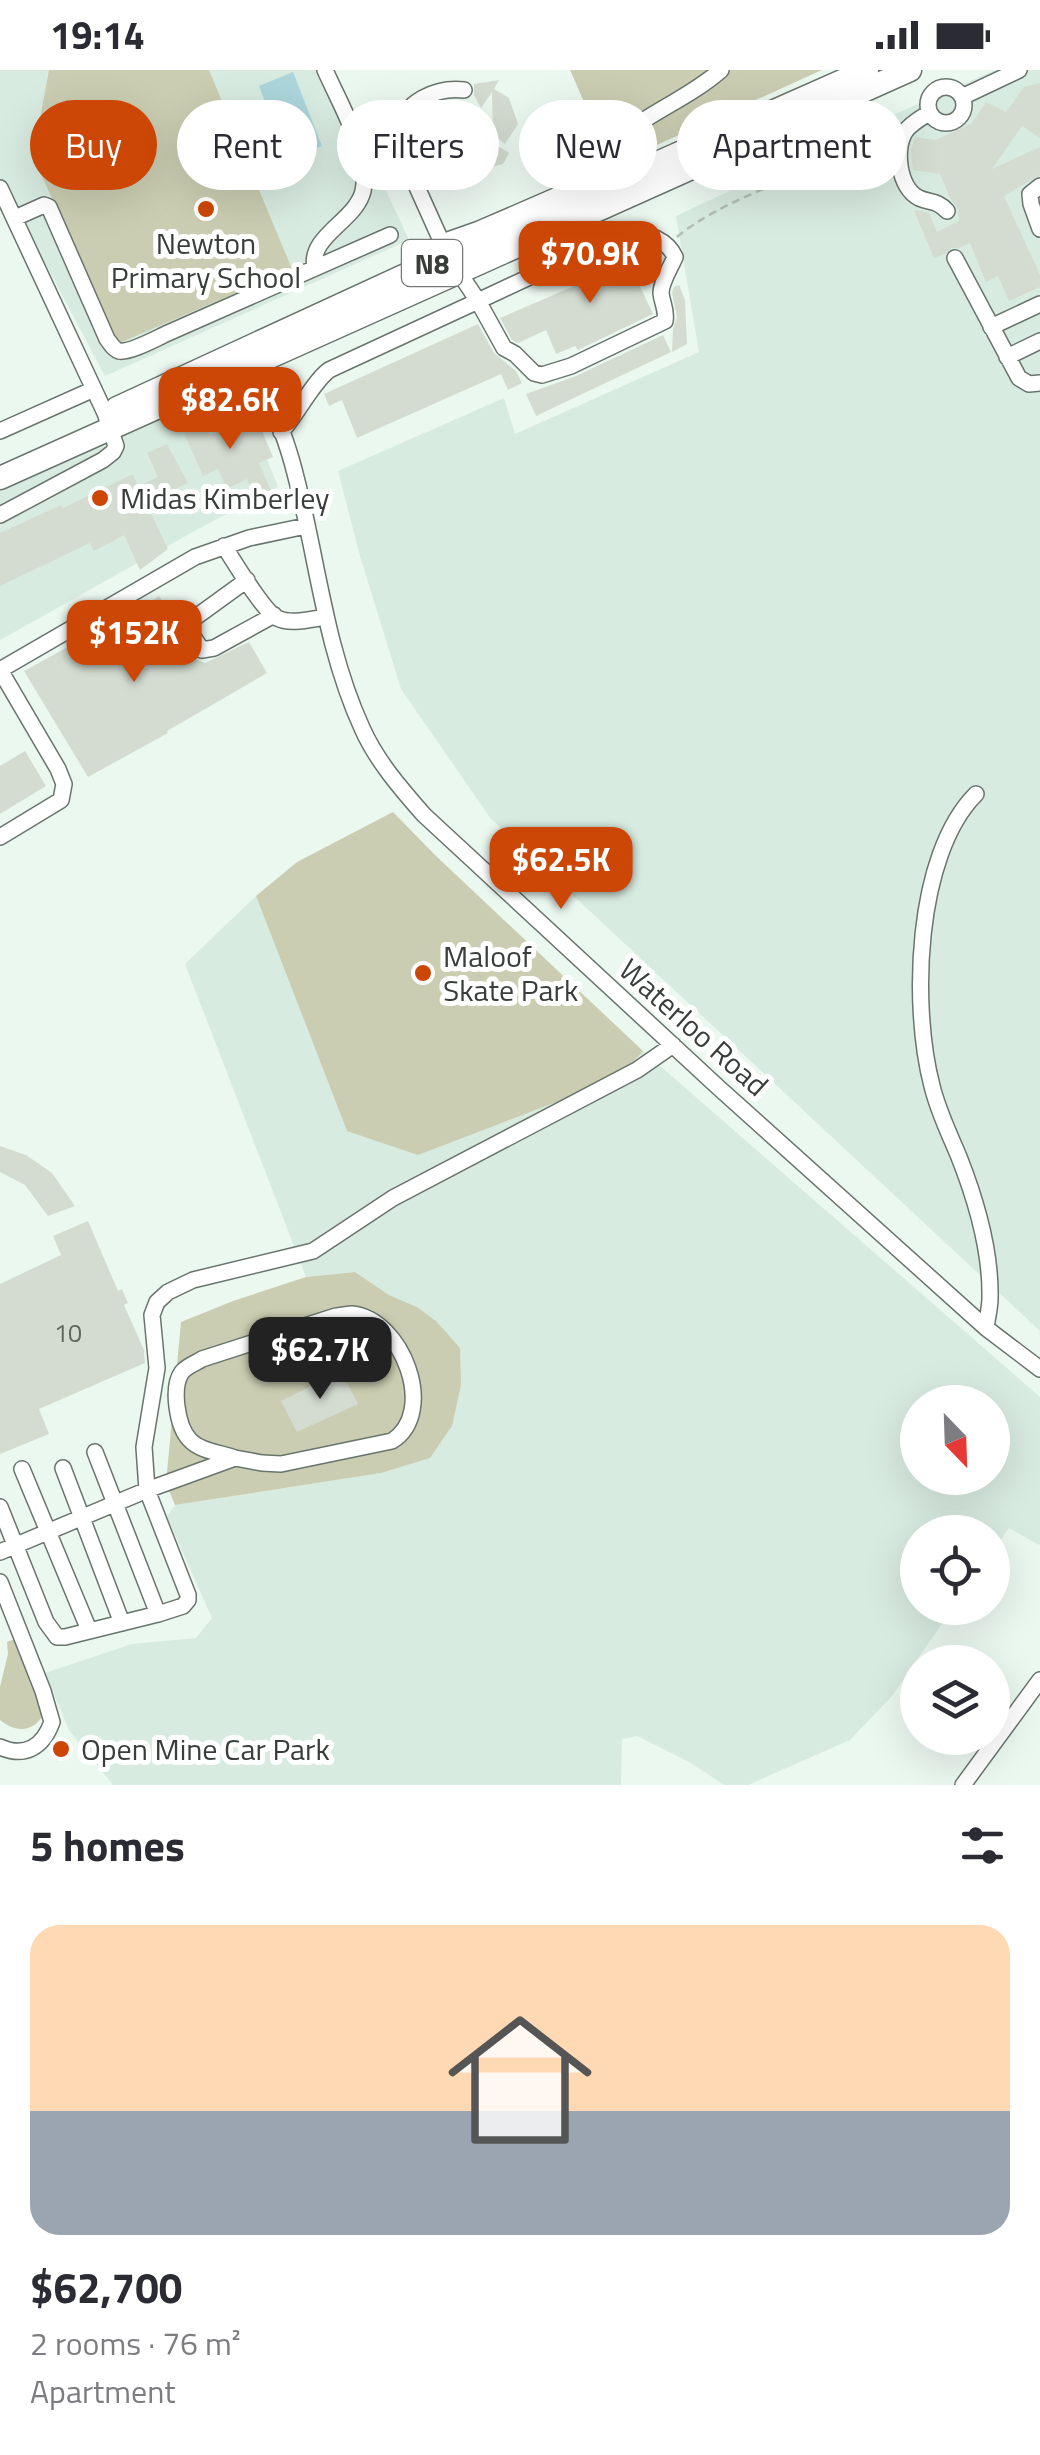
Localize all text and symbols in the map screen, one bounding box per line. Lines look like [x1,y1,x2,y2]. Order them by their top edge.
text: 19:14 [50,6,145,64]
chip: Buy [30,100,157,190]
chip: Rent [177,100,317,190]
chip: Filters [337,100,499,190]
chip: New [519,100,657,190]
chip: Apartment [677,100,906,190]
marker: Newton Primary School [195,198,217,220]
place label: Newton Primary School [111,220,301,300]
pin: $70.9K [509,221,671,306]
text: $70.9K [541,229,639,277]
road number: N8 [402,240,462,286]
pin: $82.6K [149,367,311,452]
text: $82.6K [181,375,279,423]
place label: Midas Kimberley [120,475,330,521]
marker: Midas Kimberley [89,487,111,509]
pin: $152K [64,600,204,685]
text: $152K [89,608,179,656]
pin: $62.5K [480,827,642,912]
text: $62.5K [512,835,610,883]
place label: Maloof Skate Park [443,933,578,1013]
street label: Waterloo Road [609,947,779,1107]
marker: Maloof Skate Park [412,962,434,984]
house number: 10 [54,1314,82,1352]
pin: $62.7K [239,1317,401,1402]
text: $62.7K [271,1325,369,1373]
north arrow [900,1385,1010,1495]
map controls [900,1385,1010,1755]
button: locate [900,1515,1010,1625]
button: layers [900,1645,1010,1755]
place label: Open Mine Car Park [81,1726,330,1772]
marker: Open Mine Car Park [50,1738,72,1760]
text: 5 homes [30,1813,185,1877]
icon: filters [955,1818,1010,1873]
icon: home [430,1990,610,2170]
text: $62,700 [30,2255,182,2319]
text: 2 rooms · 76 m² [30,2319,241,2367]
text: Apartment [30,2367,176,2415]

